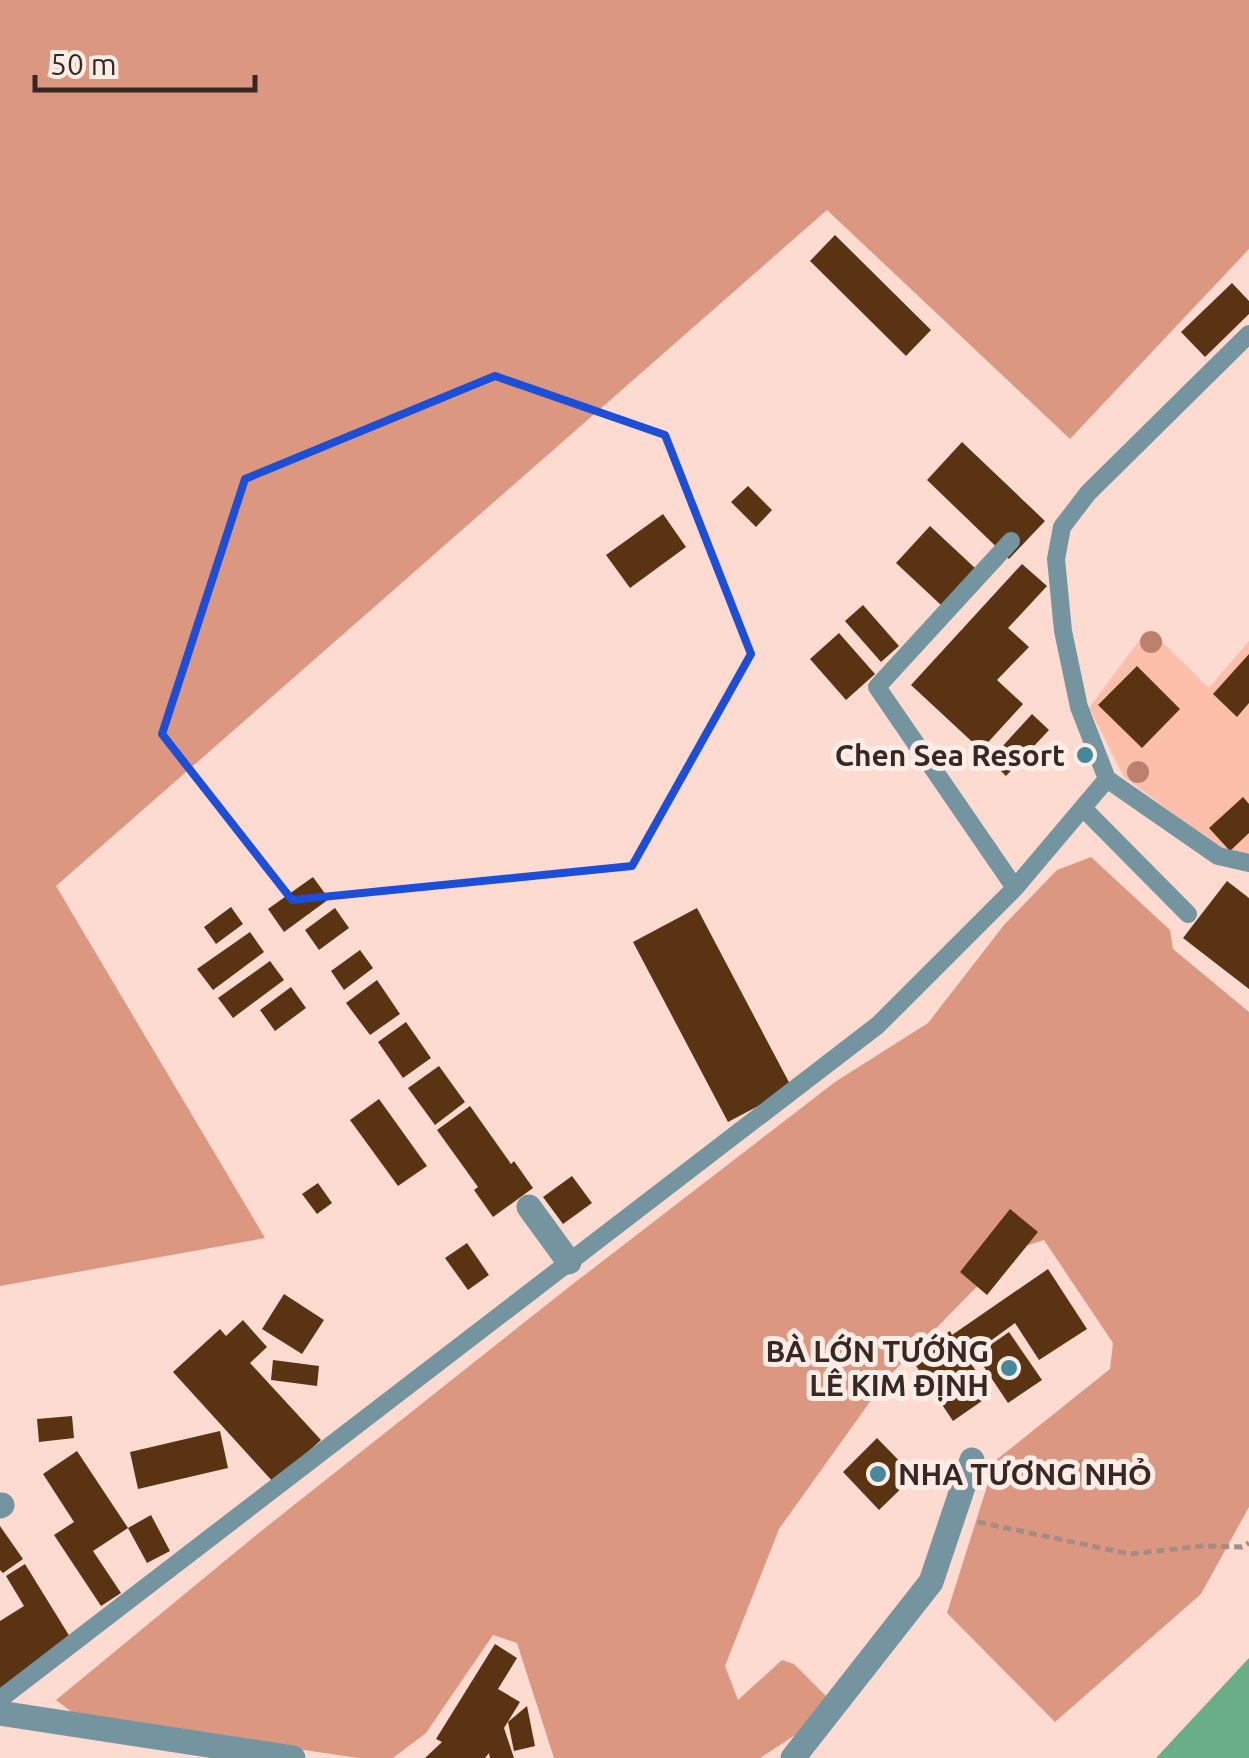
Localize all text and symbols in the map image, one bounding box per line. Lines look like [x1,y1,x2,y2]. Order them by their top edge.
scale bar [35,30,255,92]
text: 50 m [50,47,117,81]
place label: Chen Sea Resort [835,738,1065,772]
marker: Chen Sea Resort [1074,744,1096,766]
place label: BÀ LỚN TƯỚNG LÊ KIM ĐỊNH [765,1333,989,1402]
marker: BÀ LỚN TƯỚNG LÊ KIM ĐỊNH [998,1357,1020,1379]
place label: NHA TƯƠNG NHỎ [898,1457,1152,1491]
marker: NHA TƯƠNG NHỎ [867,1463,889,1485]

